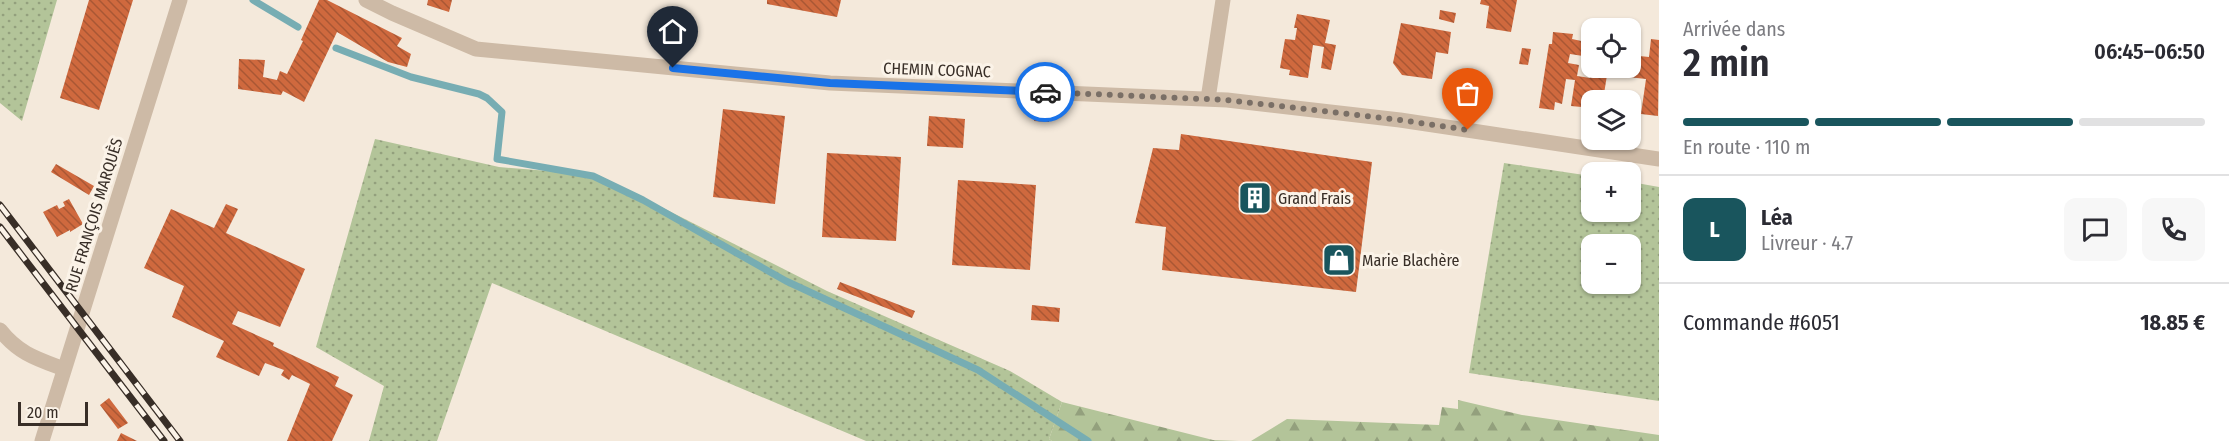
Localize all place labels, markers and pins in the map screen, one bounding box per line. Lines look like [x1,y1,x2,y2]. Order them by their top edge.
pin [647,6,698,68]
pin [1442,68,1493,130]
building icon: Grand Frais [1237,180,1273,216]
place label: Grand Frais [1278,189,1351,208]
shop icon: Marie Blachère [1321,242,1357,278]
place label: Marie Blachère [1362,251,1460,270]

